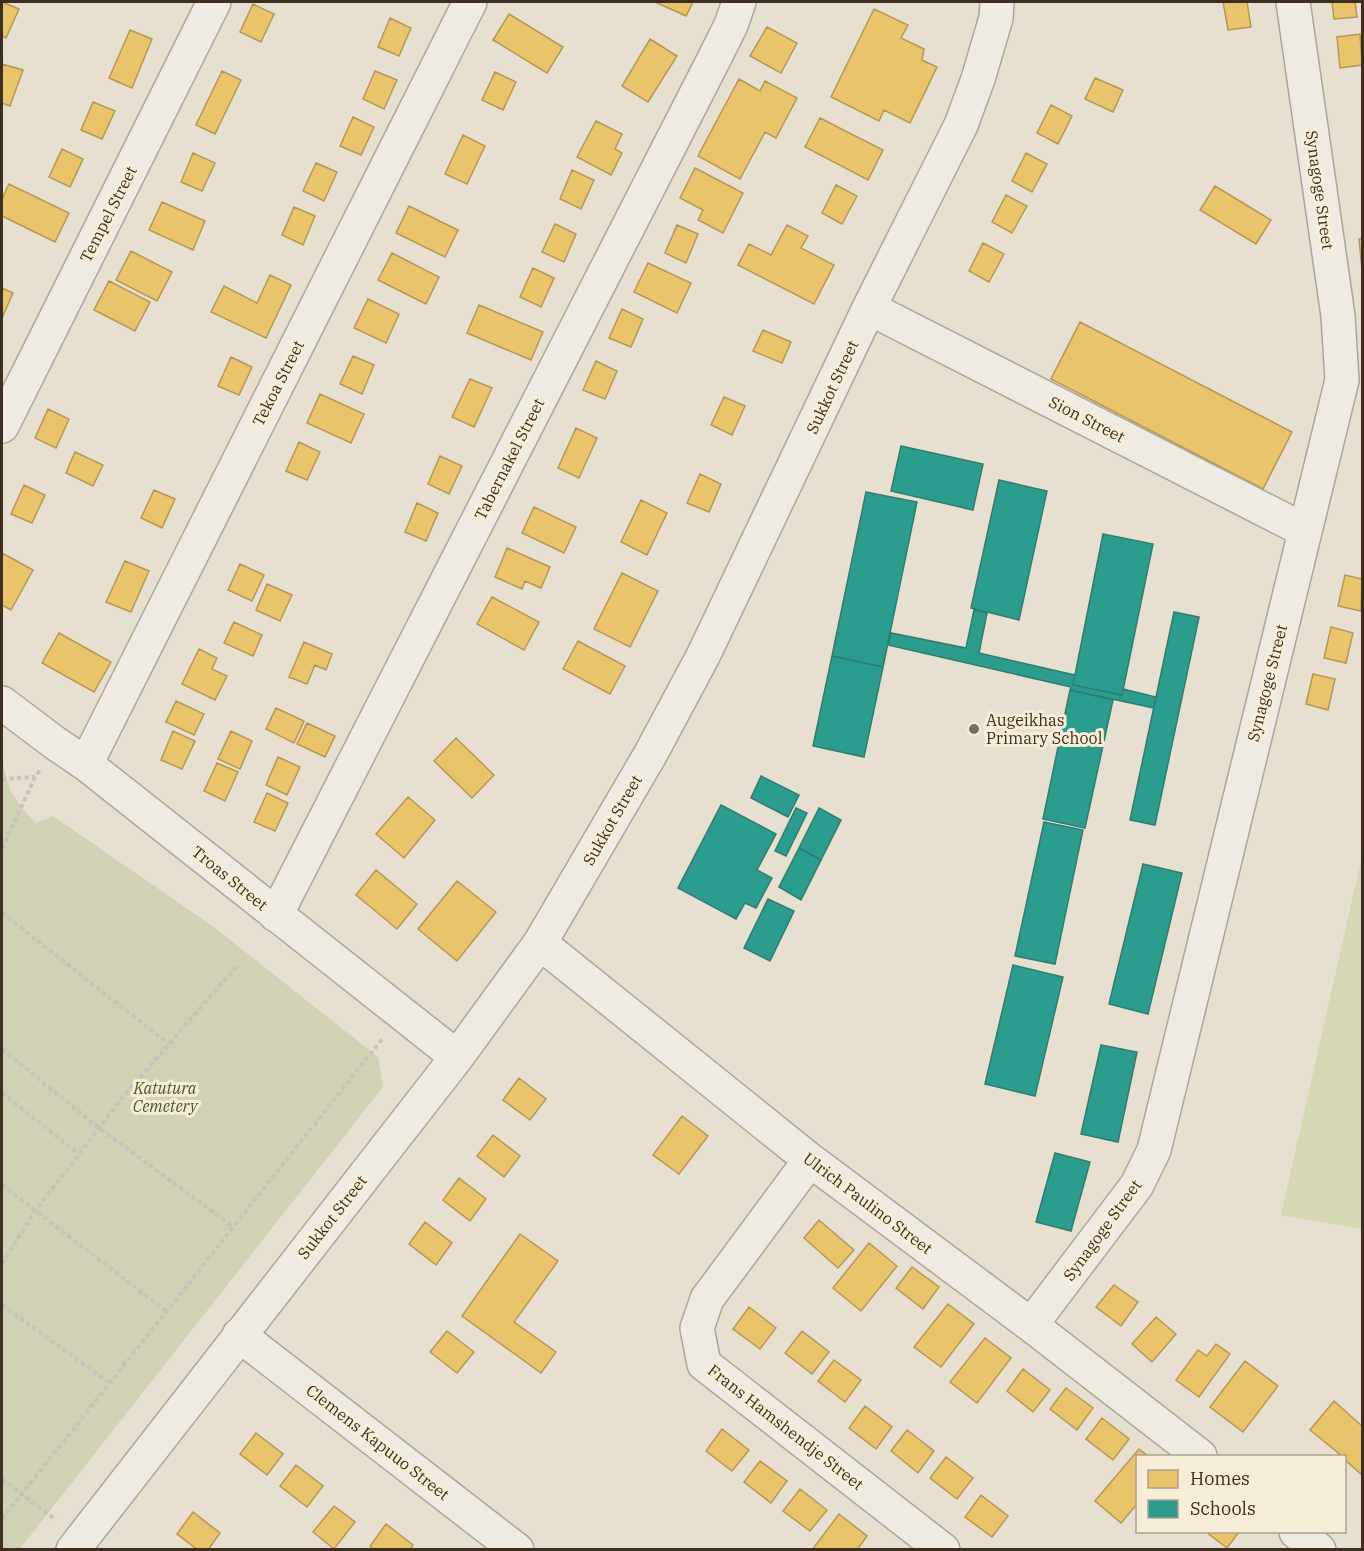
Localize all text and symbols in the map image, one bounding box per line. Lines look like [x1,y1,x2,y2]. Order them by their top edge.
street label: Synagoge Street [1302,129,1338,251]
street label: Tempel Street [75,162,141,266]
street label: Tekoa Street [248,336,308,429]
street label: Sukkot Street [802,337,863,437]
street label: Sion Street [1046,391,1129,447]
street label: Tabernakel Street [470,395,548,523]
street label: Synagoge Street [1243,622,1291,744]
place label: Augeikhas Primary School [986,710,1103,748]
marker: Augeikhas Primary School [967,722,981,736]
street label: Sukkot Street [578,771,646,869]
street label: Troas Street [188,841,272,915]
park label: Katutura Cemetery [132,1078,199,1116]
street label: Ulrich Paulino Street [799,1148,937,1258]
street label: Sukkot Street [293,1171,371,1263]
street label: Synagoge Street [1059,1175,1146,1285]
street label: Frans Hamshendje Street [704,1360,868,1494]
street label: Clemens Kapuuo Street [302,1380,454,1504]
legend [1136,1455,1346,1533]
text: Homes [1190,1467,1250,1490]
text: Schools [1190,1497,1256,1520]

